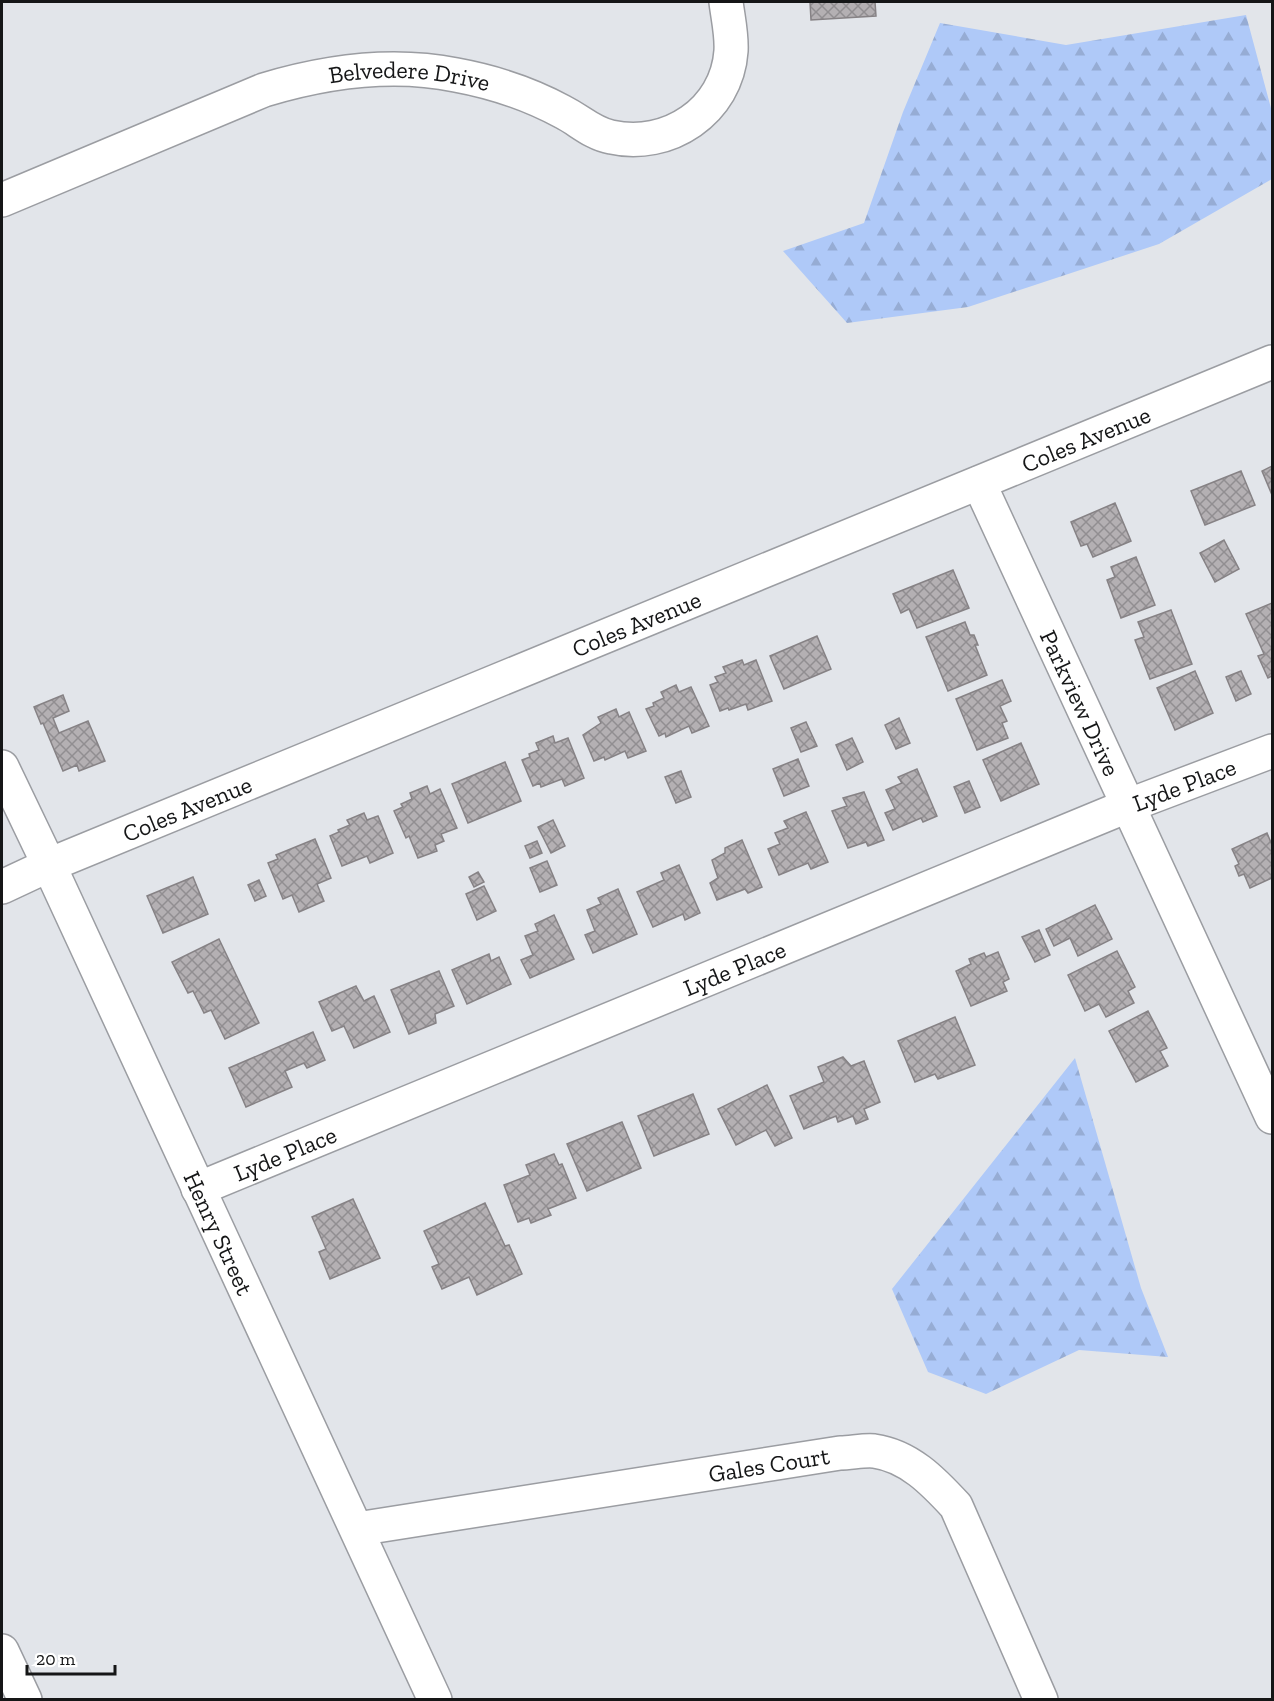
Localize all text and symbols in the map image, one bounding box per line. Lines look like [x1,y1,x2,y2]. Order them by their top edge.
street label: Belvedere Drive [326,54,493,97]
street label: Coles Avenue [1017,399,1155,478]
street label: Coles Avenue [568,584,705,663]
street label: Parkview Drive [1034,625,1127,780]
street label: Lyde Place [1128,752,1240,817]
street label: Coles Avenue [118,769,256,848]
street label: Lyde Place [679,934,790,1002]
street label: Lyde Place [229,1119,340,1187]
street label: Henry Street [178,1166,260,1299]
street label: Gales Court [706,1440,832,1488]
scale bar [27,1638,116,1676]
text: 20 m [36,1648,76,1670]

